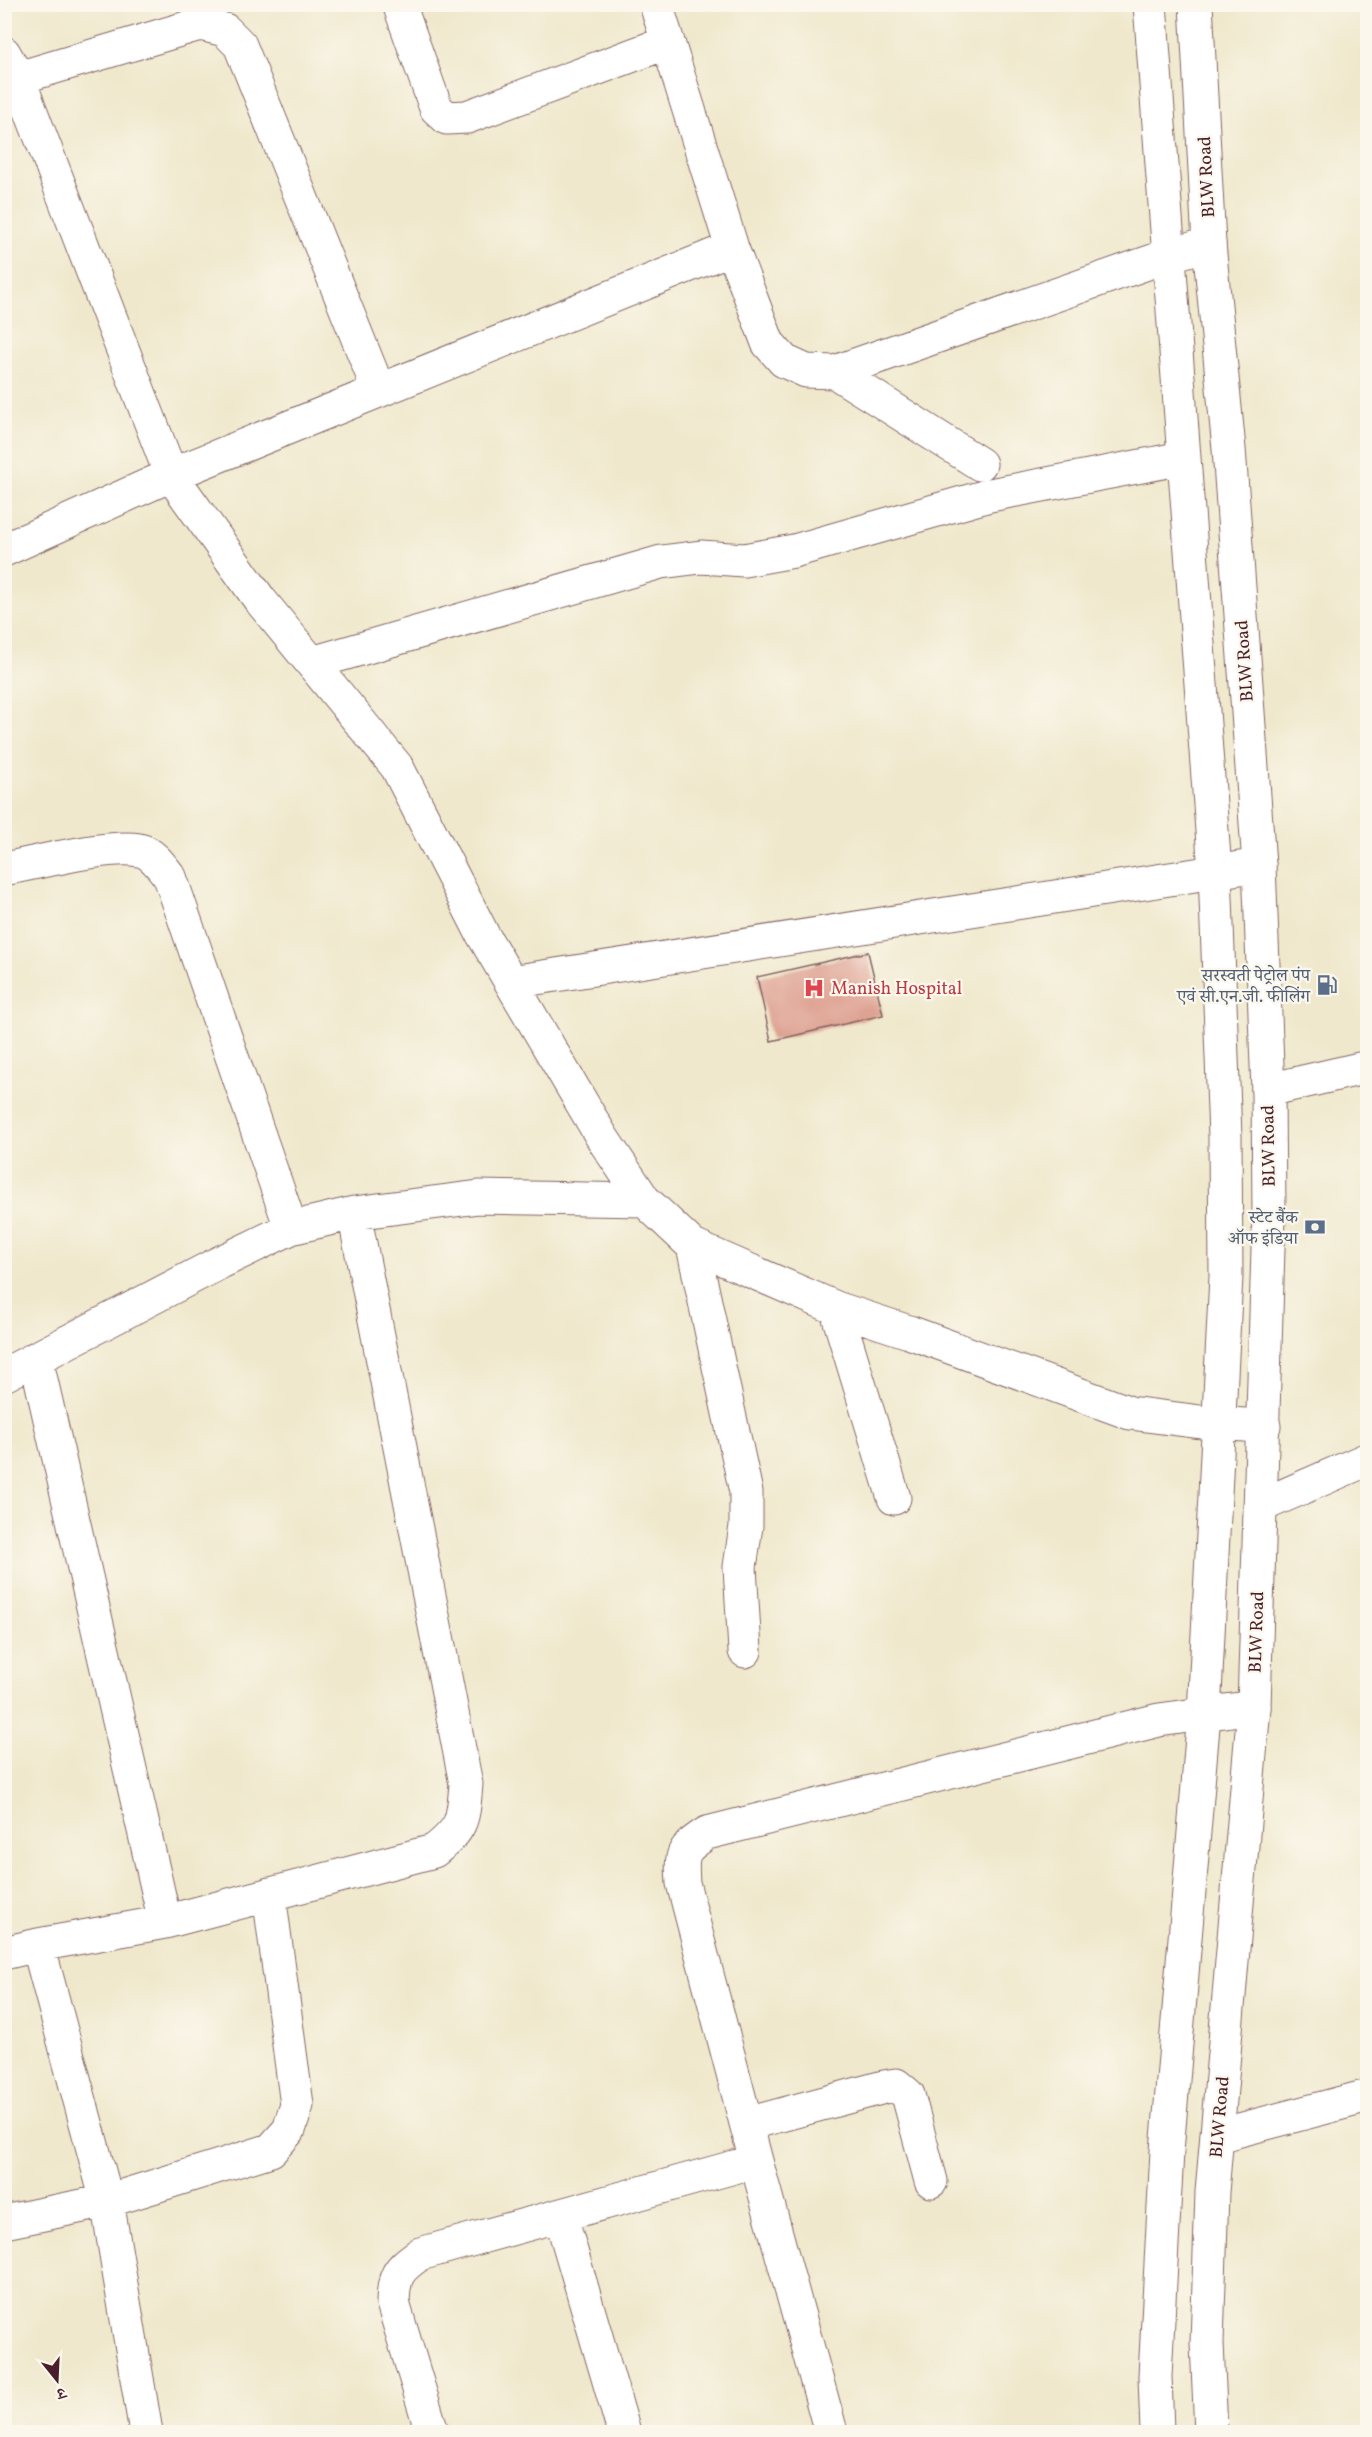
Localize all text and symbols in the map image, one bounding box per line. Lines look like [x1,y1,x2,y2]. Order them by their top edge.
street label: BLW Road [1193,135,1222,219]
street label: BLW Road [1230,619,1261,703]
place label: सरस्वती पेट्रोल पंप एवं सी.एन.जी. फीलिंग [1176,964,1312,1010]
fuel station icon: सरस्वती पेट्रोल पंप एवं सी.एन.जी. फीलिंग [1315,973,1339,997]
hospital icon: Manish Hospital [802,976,826,1000]
place label: Manish Hospital [831,977,962,1002]
street label: BLW Road [1256,1105,1283,1187]
place label: स्टेट बैंक ऑफ इंडिया [1228,1206,1300,1252]
bank icon: स्टेट बैंक ऑफ इंडिया [1303,1215,1327,1239]
street label: BLW Road [1244,1591,1271,1673]
street label: BLW Road [1204,2075,1237,2159]
north arrow [27,2350,87,2410]
text: उ [52,2380,69,2405]

